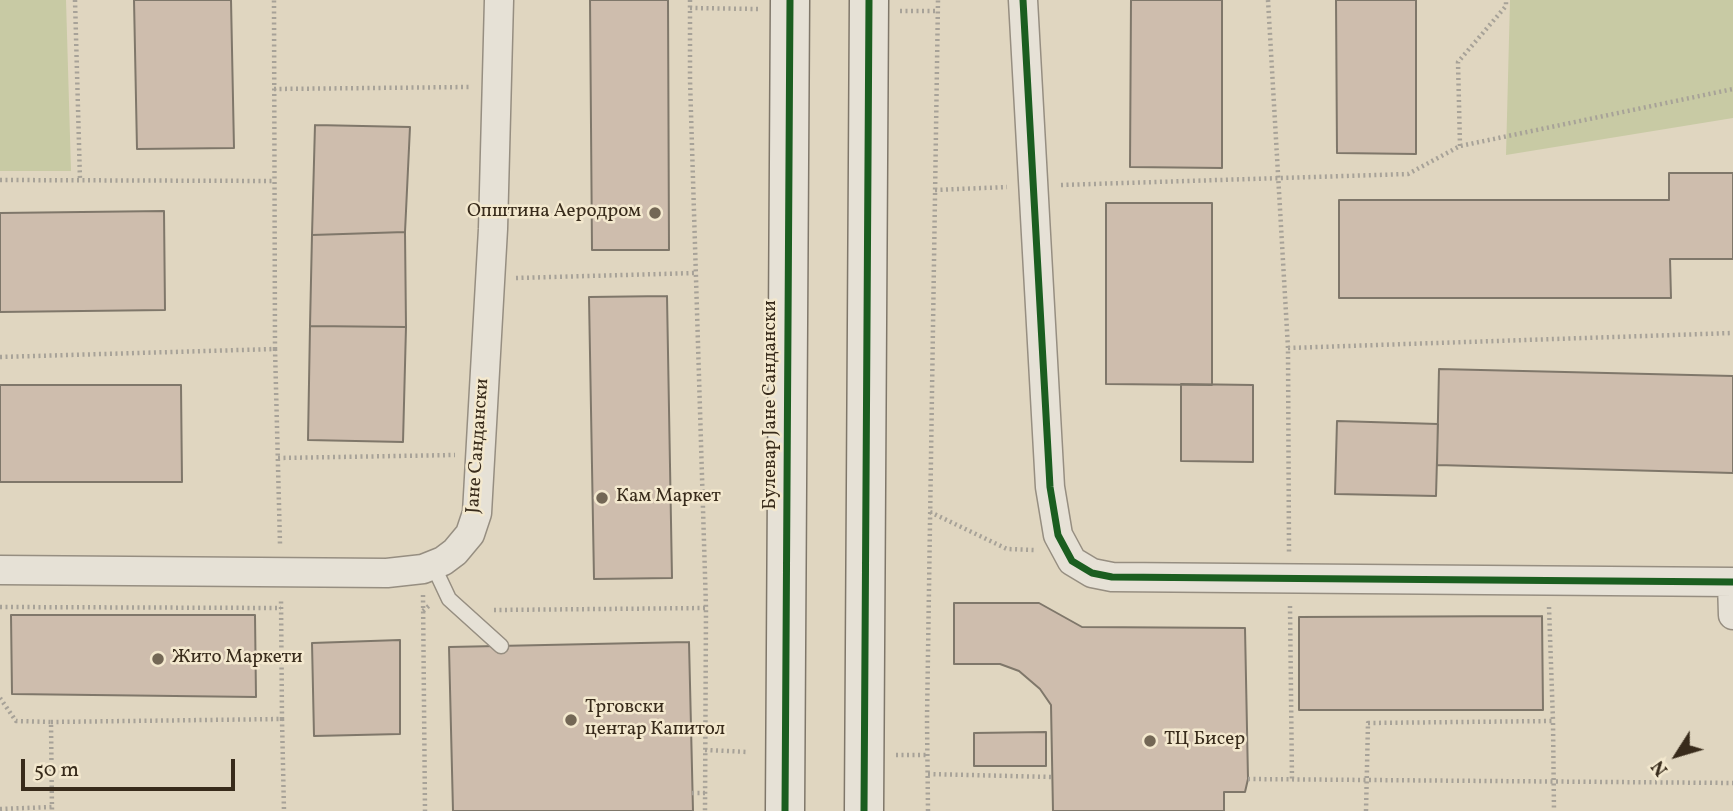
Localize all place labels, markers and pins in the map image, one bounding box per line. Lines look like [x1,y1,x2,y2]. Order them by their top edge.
place label: Општина Аеродром [467,202,641,224]
marker: Општина Аеродром [647,205,663,221]
place label: Кам Маркет [616,487,721,509]
marker: Кам Маркет [594,490,610,506]
place label: Жито Маркети [172,648,303,670]
marker: Жито Маркети [150,651,166,667]
place label: Трговски центар Капитол [585,698,725,742]
marker: Трговски центар Капитол [563,712,579,728]
place label: ТЦ Бисер [1164,730,1245,752]
marker: ТЦ Бисер [1142,733,1158,749]

